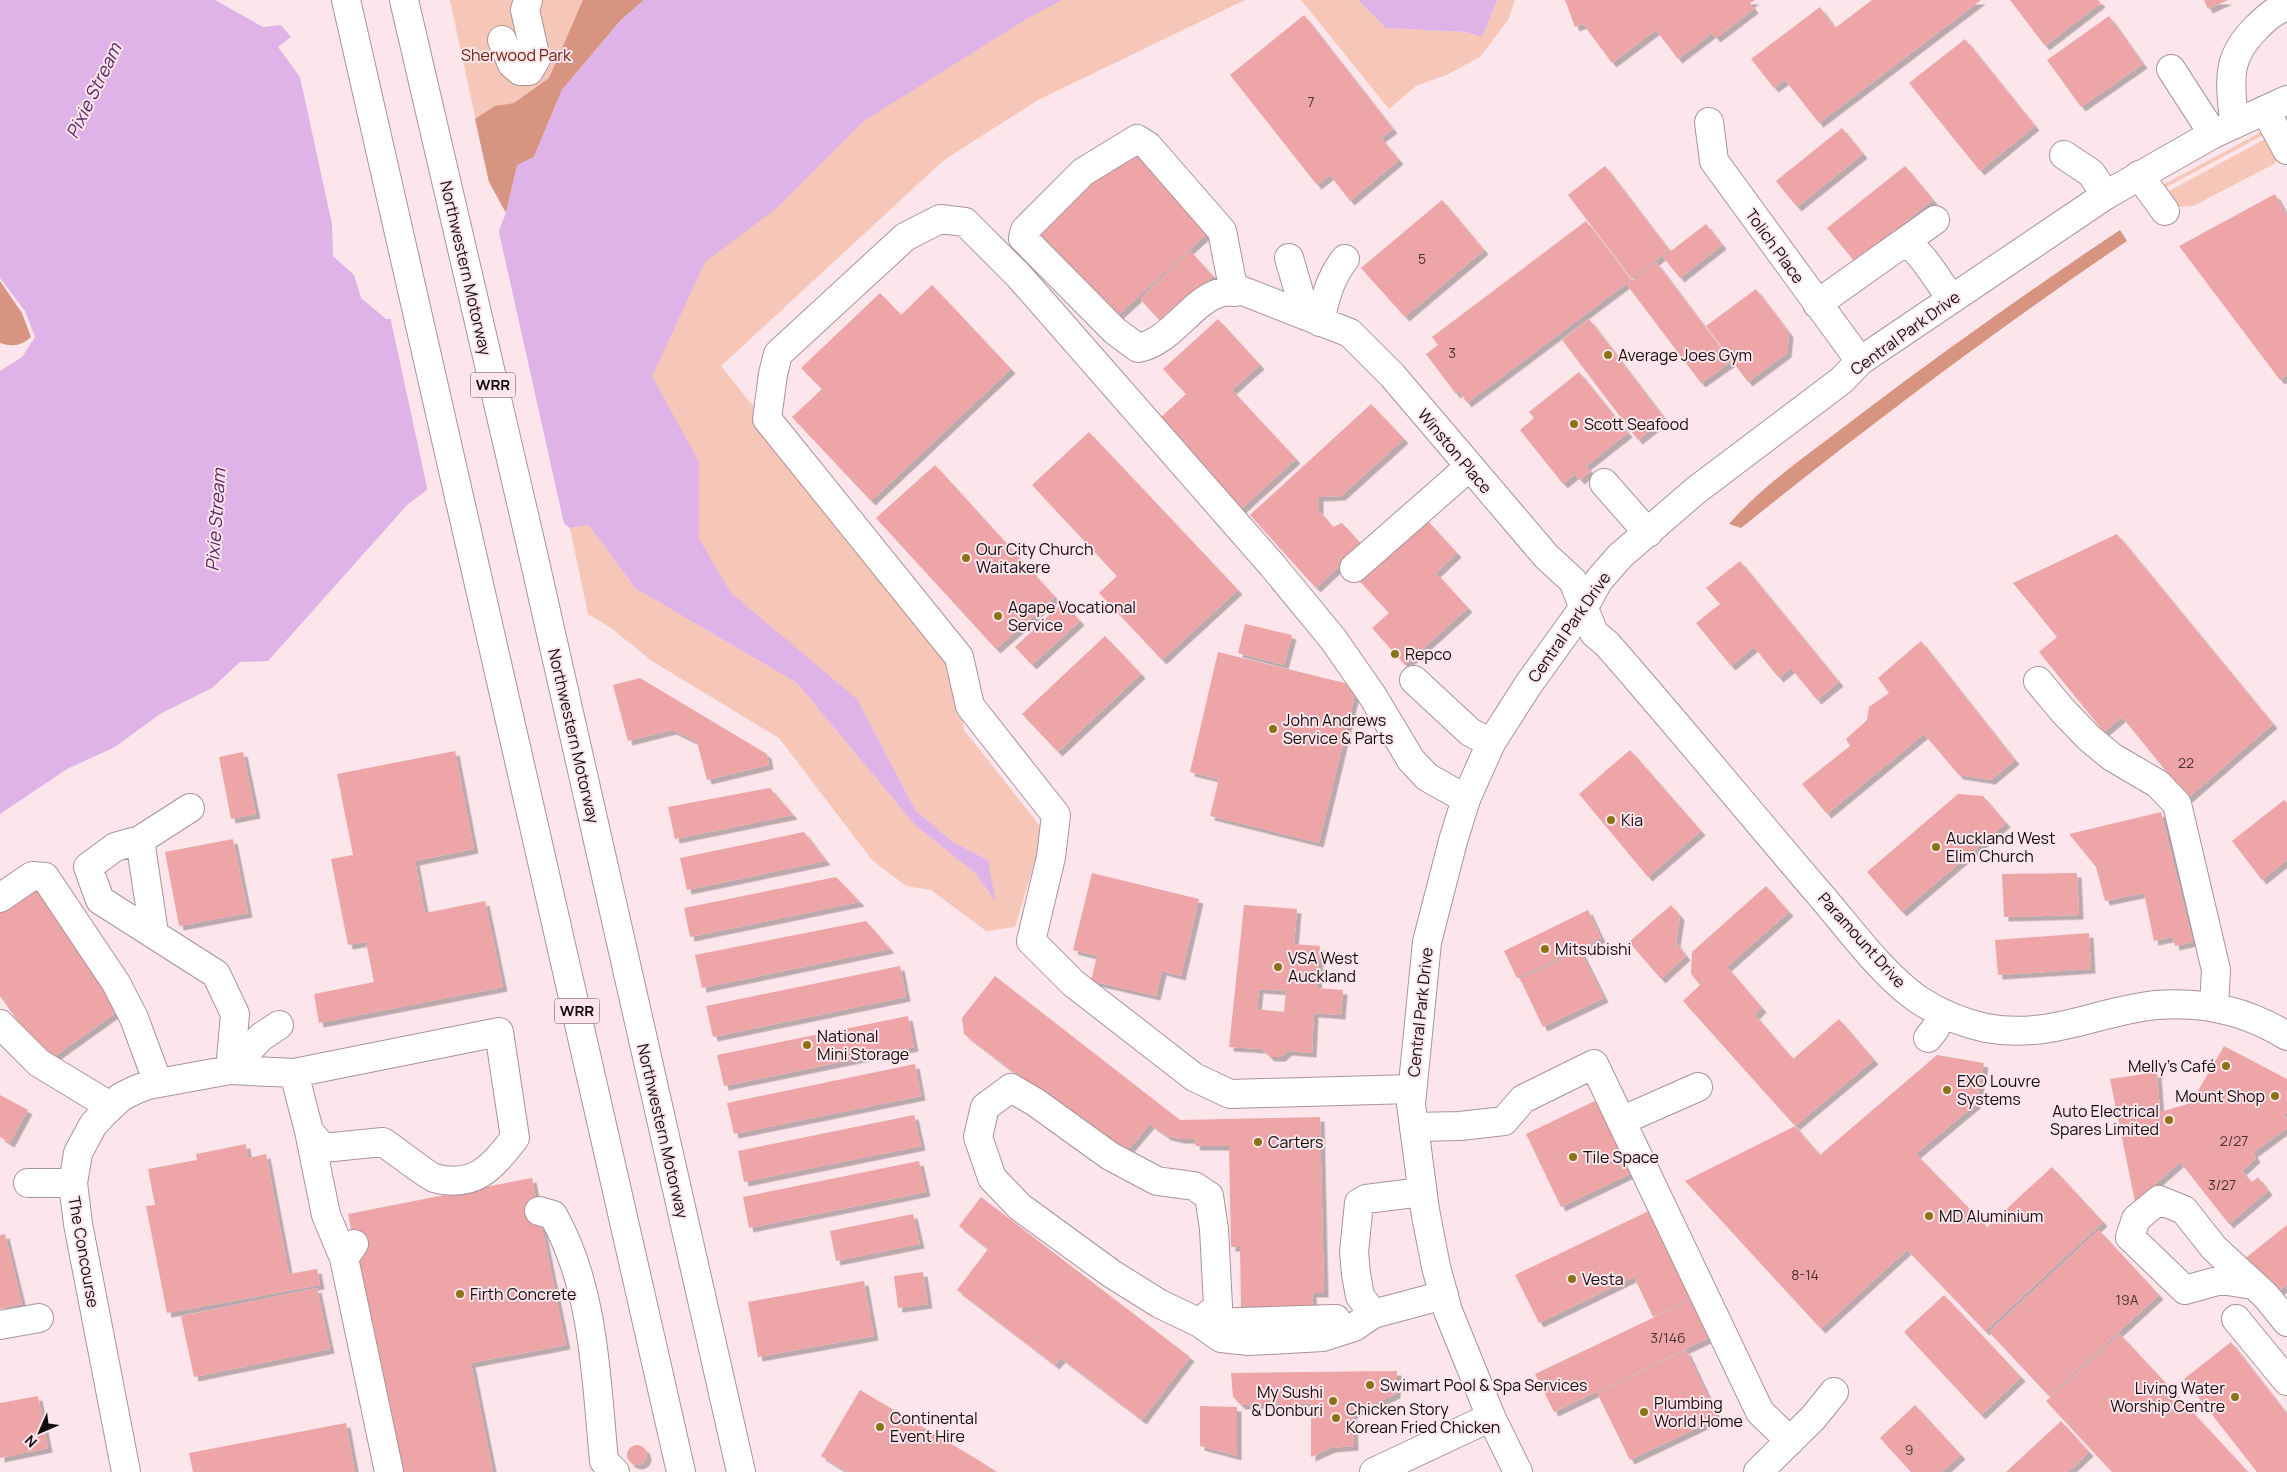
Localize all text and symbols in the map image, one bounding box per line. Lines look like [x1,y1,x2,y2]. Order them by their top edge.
water label: Pixie Stream [60,37,127,142]
park label: Sherwood Park [461,44,572,66]
house number: 7 [1307,92,1315,111]
street label: Northwestern Motorway [435,179,497,358]
street label: Tolich Place [1741,204,1809,288]
house number: 5 [1418,249,1426,268]
street label: Central Park Drive [1846,286,1964,380]
house number: 3 [1448,343,1456,362]
place label: Average Joes Gym [1618,344,1752,366]
marker: Average Joes Gym [1602,349,1614,361]
road number: WRR [470,372,516,398]
street label: Winston Place [1413,404,1497,498]
place label: Scott Seafood [1584,413,1689,435]
marker: Scott Seafood [1568,418,1580,430]
water label: Pixie Stream [199,466,231,572]
place label: Our City Church Waitakere [976,538,1093,578]
marker: Our City Church Waitakere [960,552,972,564]
street label: Central Park Drive [1523,567,1615,687]
place label: Agape Vocational Service [1008,596,1136,636]
marker: Agape Vocational Service [992,610,1004,622]
place label: Repco [1405,643,1452,665]
street label: Northwestern Motorway [543,647,605,826]
marker: Repco [1389,648,1401,660]
place label: John Andrews Service & Parts [1283,709,1393,749]
marker: John Andrews Service & Parts [1267,723,1279,735]
house number: 22 [2178,753,2194,772]
place label: Kia [1621,809,1643,831]
marker: Kia [1605,814,1617,826]
place label: Auckland West Elim Church [1946,827,2055,867]
marker: Auckland West Elim Church [1930,841,1942,853]
street label: Paramount Drive [1813,887,1911,993]
place label: Mitsubishi [1555,938,1631,960]
marker: Mitsubishi [1539,943,1551,955]
street label: Central Park Drive [1402,946,1438,1078]
place label: VSA West Auckland [1288,947,1359,987]
marker: VSA West Auckland [1272,961,1284,973]
road number: WRR [554,998,600,1024]
place label: National Mini Storage [817,1025,909,1065]
marker: National Mini Storage [801,1039,813,1051]
street label: Northwestern Motorway [632,1042,694,1221]
place label: Melly's Café [2128,1055,2216,1077]
marker: Melly's Café [2220,1060,2232,1072]
place label: EXO Louvre Systems [1957,1070,2040,1110]
marker: EXO Louvre Systems [1941,1084,1953,1096]
place label: Mount Shop [2175,1085,2265,1107]
marker: Mount Shop [2269,1090,2281,1102]
place label: Auto Electrical Spares Limited [2050,1100,2159,1140]
marker: Auto Electrical Spares Limited [2163,1114,2175,1126]
place label: Carters [1268,1131,1323,1153]
house number: 2/27 [2220,1131,2248,1150]
marker: Carters [1252,1136,1264,1148]
place label: Tile Space [1583,1146,1659,1168]
marker: Tile Space [1567,1151,1579,1163]
house number: 3/27 [2208,1175,2236,1194]
street label: The Concourse [63,1195,105,1309]
place label: MD Aluminium [1939,1205,2043,1227]
marker: MD Aluminium [1923,1210,1935,1222]
house number: 8-14 [1791,1265,1819,1284]
place label: Vesta [1582,1268,1624,1290]
marker: Vesta [1566,1273,1578,1285]
place label: Firth Concrete [470,1283,576,1305]
marker: Firth Concrete [454,1288,466,1300]
house number: 19A [2115,1290,2139,1309]
house number: 3/146 [1650,1328,1686,1347]
place label: Swimart Pool & Spa Services [1380,1374,1587,1396]
place label: Living Water Worship Centre [2110,1377,2225,1417]
marker: Swimart Pool & Spa Services [1364,1379,1376,1391]
place label: My Sushi & Donburi [1251,1381,1323,1421]
marker: Living Water Worship Centre [2229,1391,2241,1403]
place label: Plumbing World Home [1654,1392,1743,1432]
marker: My Sushi & Donburi [1327,1395,1339,1407]
place label: Chicken Story Korean Fried Chicken [1346,1398,1500,1438]
marker: Plumbing World Home [1638,1406,1650,1418]
north arrow [15,1407,65,1457]
place label: Continental Event Hire [890,1407,978,1447]
marker: Chicken Story Korean Fried Chicken [1330,1412,1342,1424]
marker: Continental Event Hire [874,1421,886,1433]
text: N [20,1431,41,1452]
house number: 9 [1905,1440,1913,1459]

